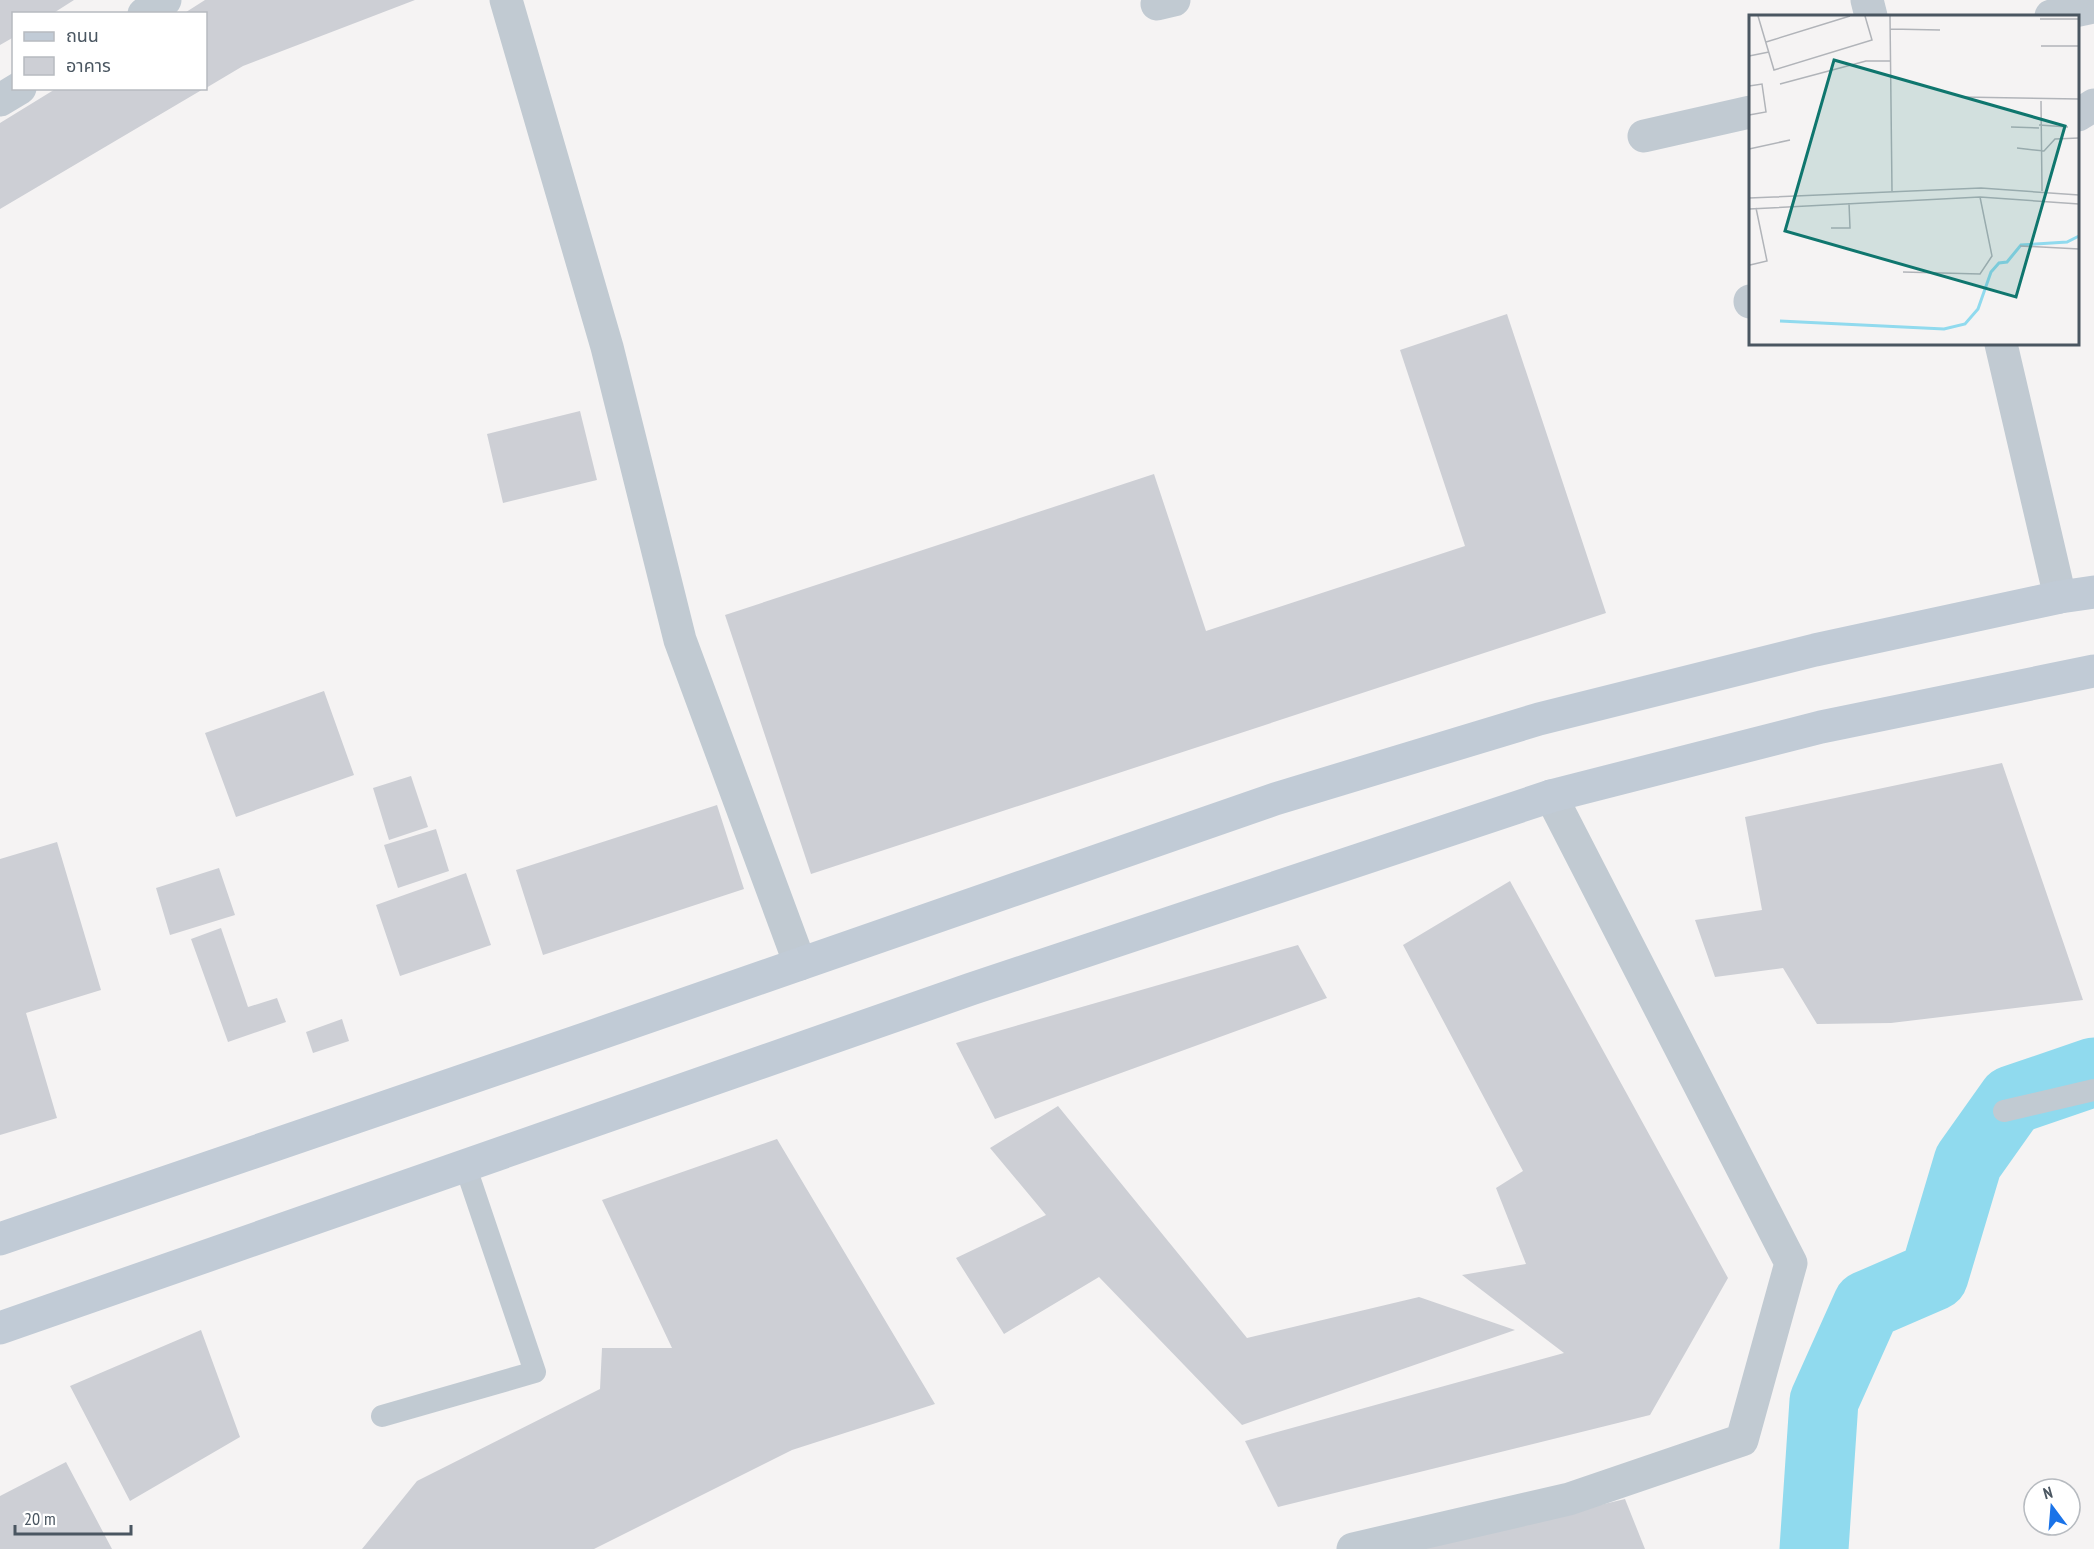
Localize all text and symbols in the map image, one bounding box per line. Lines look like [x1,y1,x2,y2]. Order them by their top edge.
legend [12,12,207,90]
inset map [1749,15,2079,345]
text: ถนน [66,24,99,47]
text: อาคาร [66,54,111,77]
north arrow [2022,1477,2082,1537]
text: N [2041,1482,2055,1503]
scale bar [15,1498,130,1536]
text: 20 m [24,1507,56,1530]

